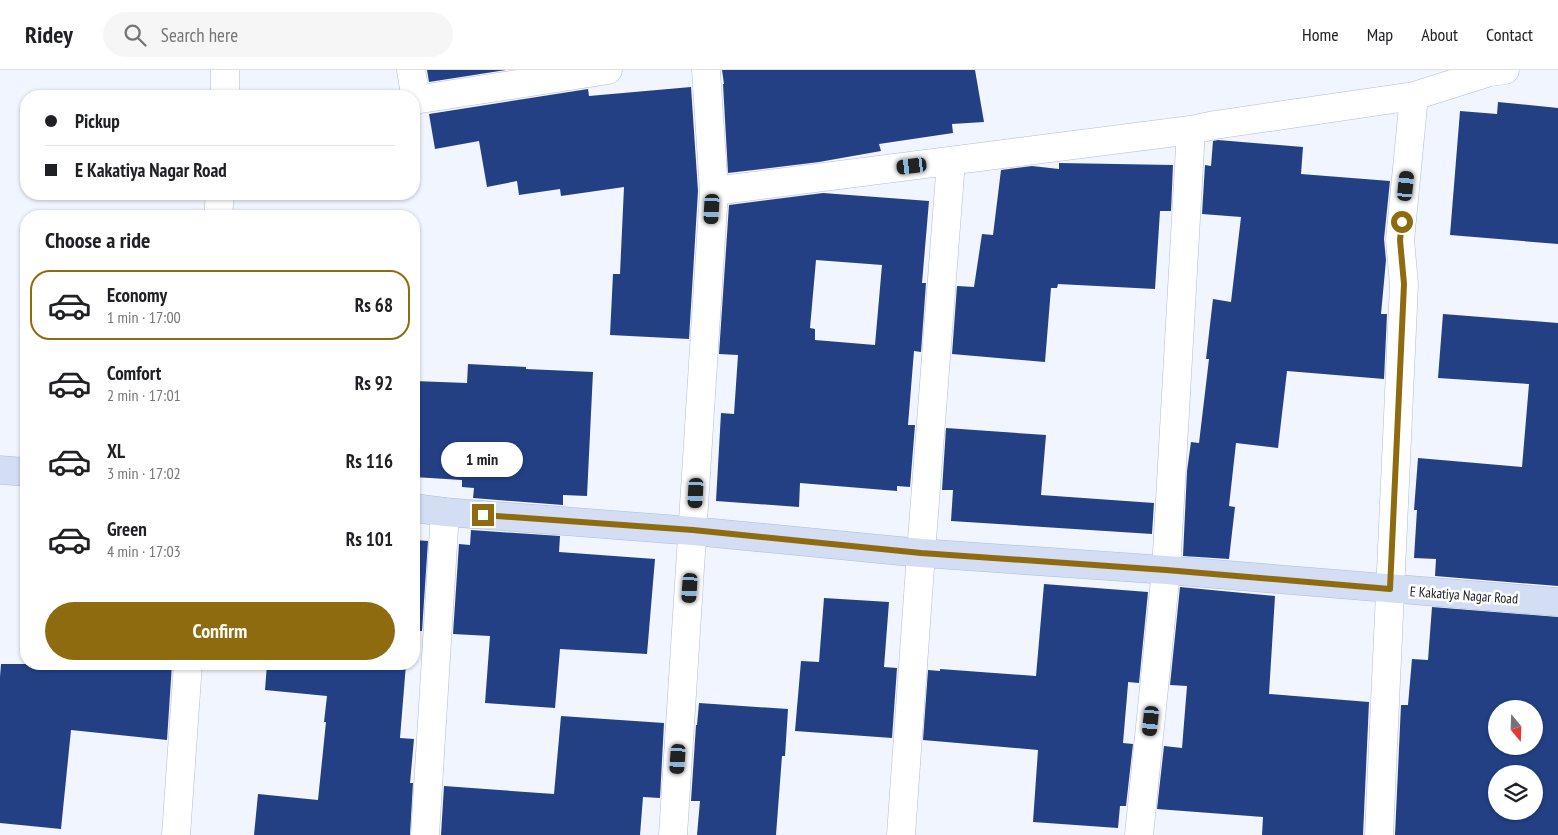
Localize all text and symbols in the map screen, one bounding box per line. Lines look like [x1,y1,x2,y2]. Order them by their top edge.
search box [103,12,453,57]
text: Ridey [25,19,73,50]
icon: search [121,21,149,49]
text: Search here [161,23,238,47]
text: Home [1302,23,1339,46]
text: Map [1367,23,1393,46]
text: About [1421,23,1458,46]
text: Contact [1486,23,1533,46]
text: Pickup [75,109,120,133]
car [896,157,927,175]
text: E Kakatiya Nagar Road [75,158,227,182]
car [1396,170,1415,202]
car [703,194,720,224]
route start [1391,211,1413,233]
text: Choose a ride [45,226,150,254]
icon: car [47,283,92,328]
text: Economy [107,283,167,307]
text: Rs 68 [355,293,393,317]
text: 1 min · 17:00 [107,307,181,327]
icon: car [47,361,92,406]
text: Comfort [107,361,161,385]
text: Rs 92 [355,371,393,395]
text: 2 min · 17:01 [107,385,181,405]
icon: car [47,439,92,484]
text: XL [107,439,125,463]
callout: 1 min [442,442,524,478]
text: Rs 116 [346,449,393,473]
text: 1 min [466,449,498,469]
text: 3 min · 17:02 [107,463,181,483]
car [687,478,704,508]
route end [472,504,494,526]
icon: car [47,517,92,562]
text: Green [107,517,147,541]
text: Rs 101 [346,527,393,551]
text: 4 min · 17:03 [107,541,181,561]
car [681,573,698,603]
street label: E Kakatiya Nagar Road [1409,582,1519,608]
button: Confirm [45,602,395,660]
north arrow [1488,700,1542,755]
map controls [1488,700,1543,820]
car [1141,705,1160,737]
car [669,744,686,774]
button: layers [1488,765,1543,820]

